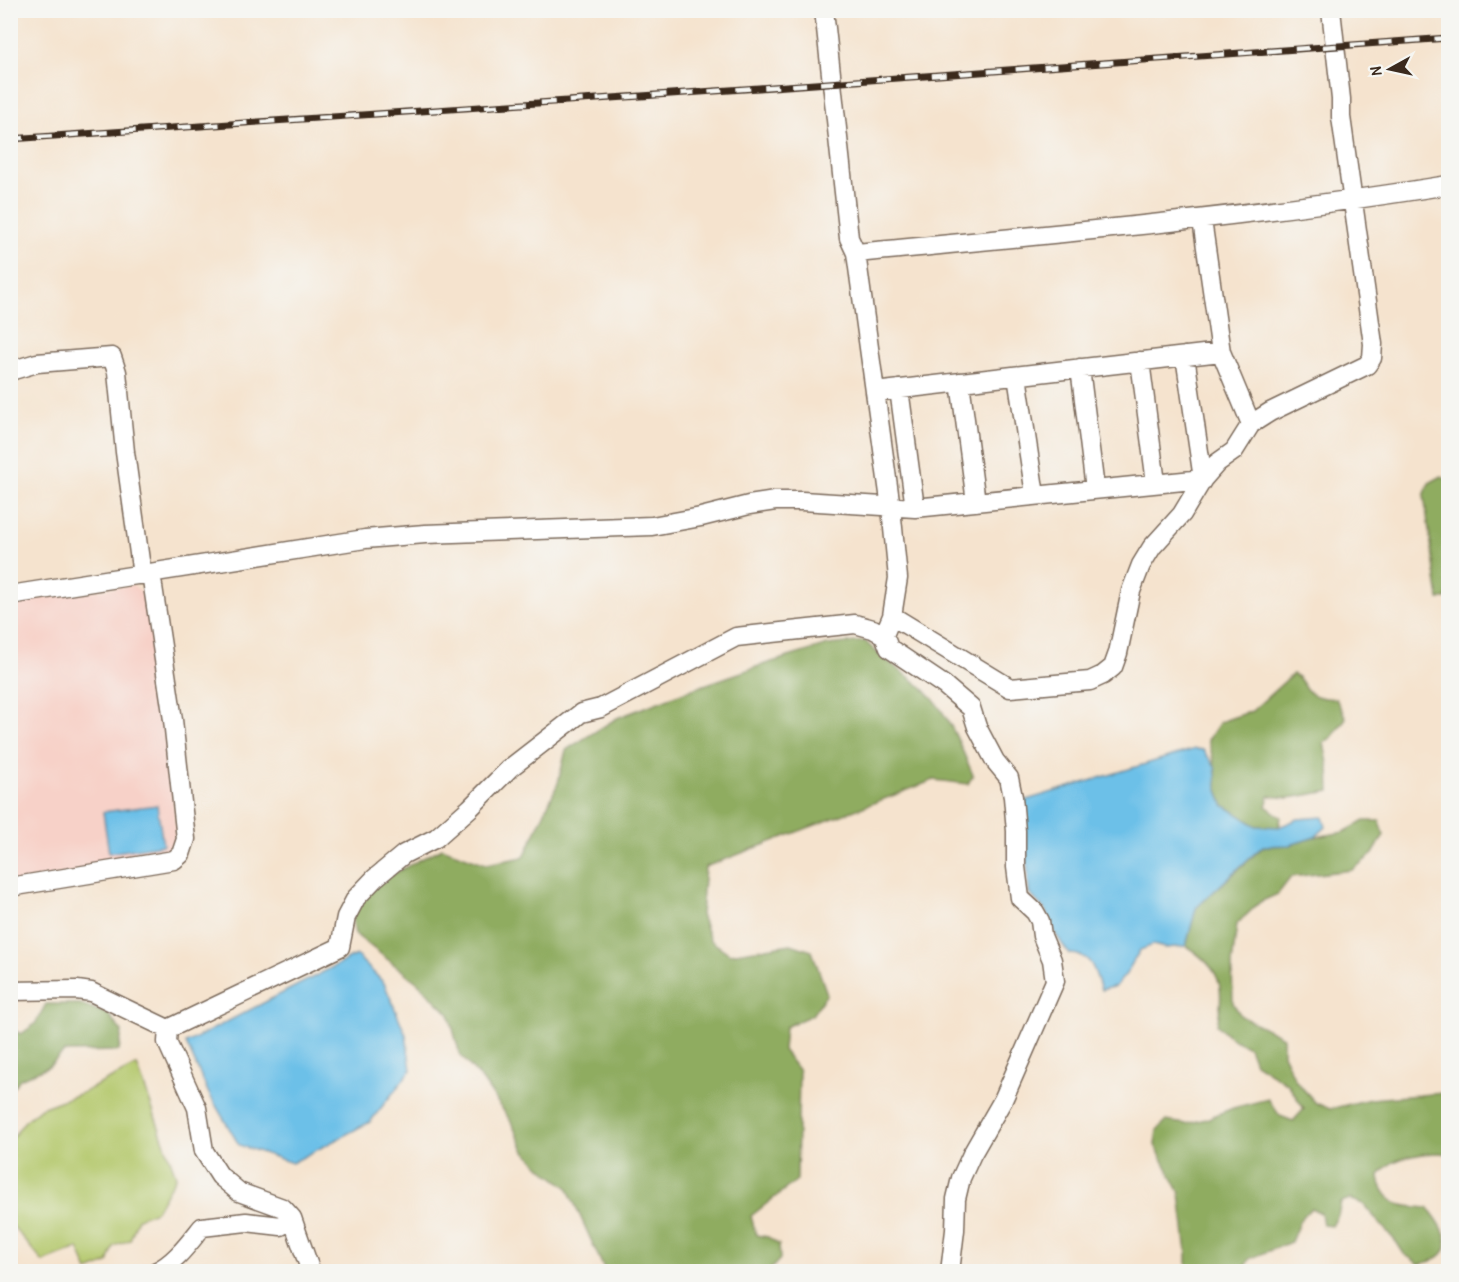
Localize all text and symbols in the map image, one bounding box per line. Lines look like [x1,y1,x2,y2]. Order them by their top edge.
north arrow [1360,39,1420,99]
text: N [1364,65,1387,77]

